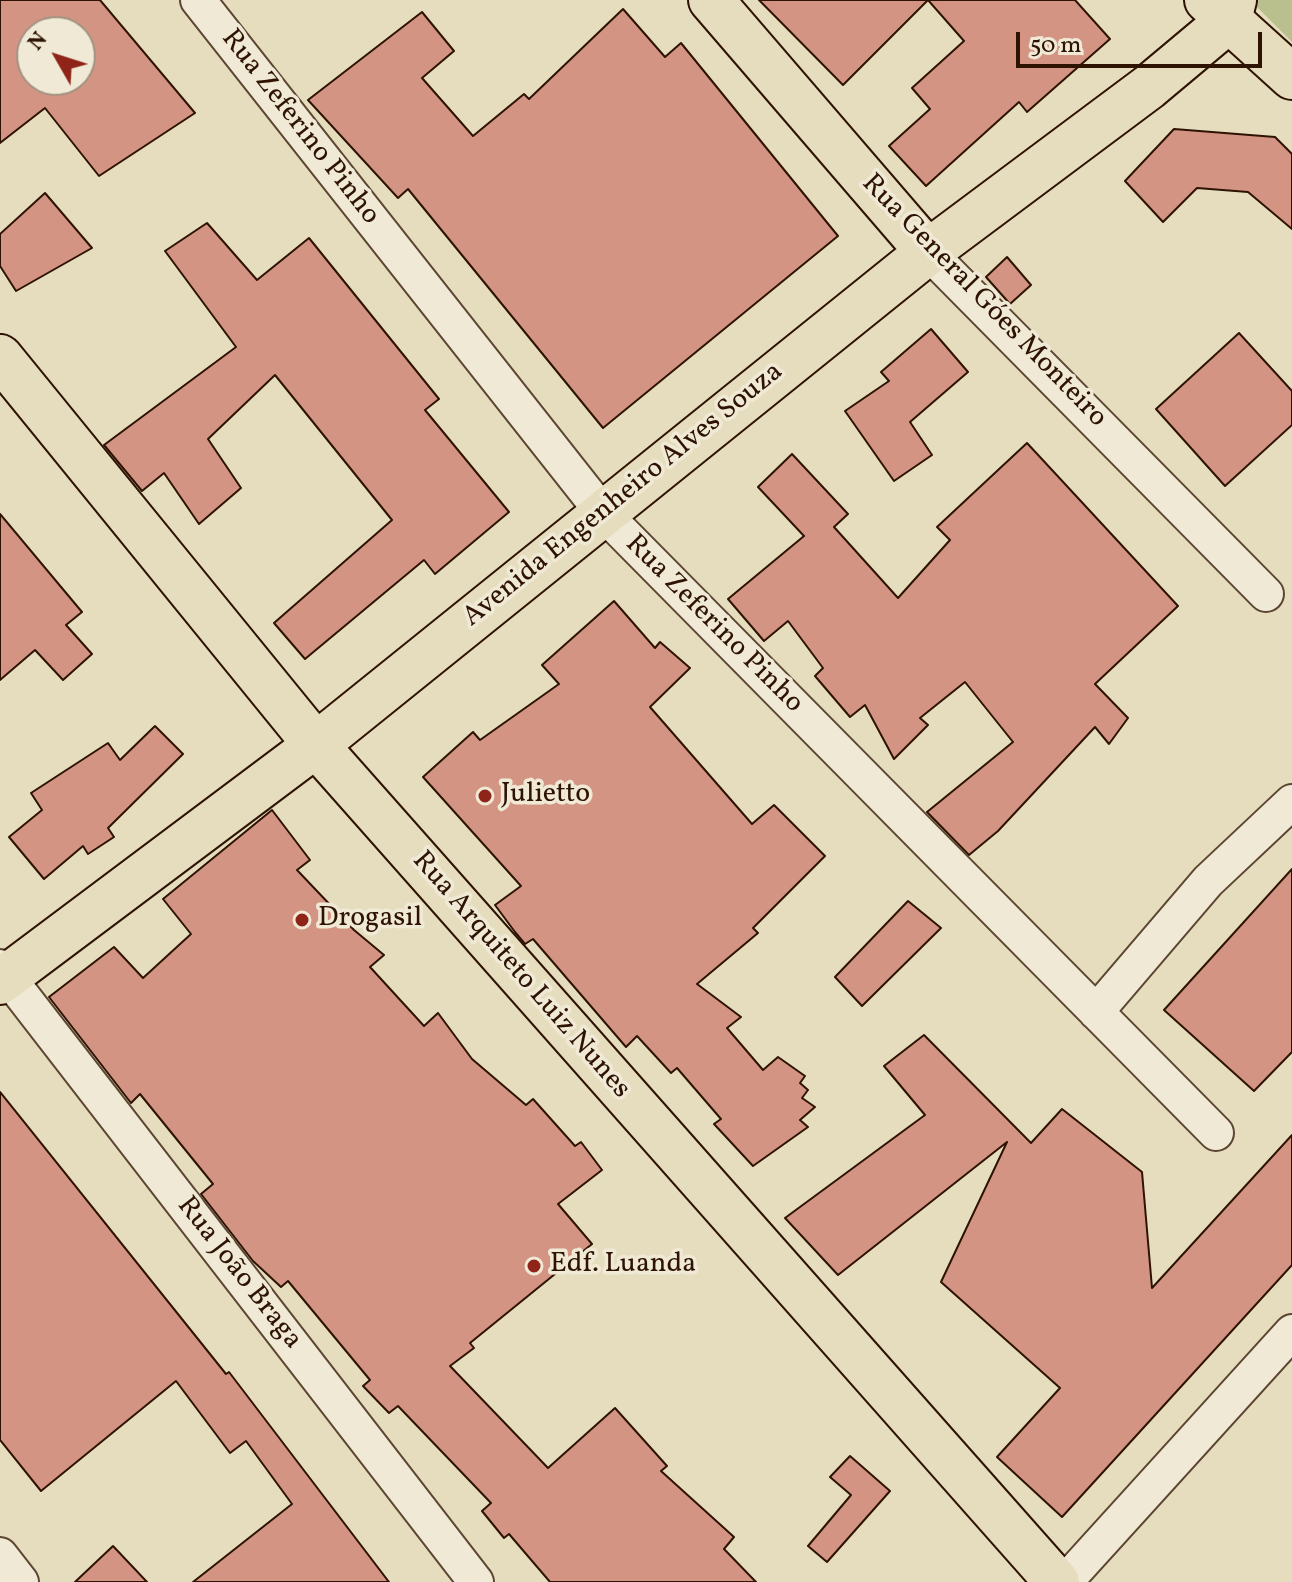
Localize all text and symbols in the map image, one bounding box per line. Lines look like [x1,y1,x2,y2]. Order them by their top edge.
north arrow [16,16,96,96]
scale bar [1020,16,1266,66]
street label: Rua Zeferino Pinho [212,24,386,232]
text: N [21,26,56,58]
text: 50 m [1030,29,1082,63]
street label: Rua General Góes Monteiro [853,168,1113,436]
street label: Avenida Engenheiro Alves Souza [457,356,791,636]
street label: Rua Zeferino Pinho [617,529,809,721]
place label: Julietto [501,779,590,813]
marker: Julietto [476,787,494,805]
street label: Rua Arquiteto Luiz Nunes [404,846,636,1106]
place label: Drogasil [318,903,422,937]
marker: Drogasil [293,911,311,929]
street label: Rua João Braga [168,1191,308,1357]
place label: Edf. Luanda [550,1249,696,1283]
marker: Edf. Luanda [525,1257,543,1275]

